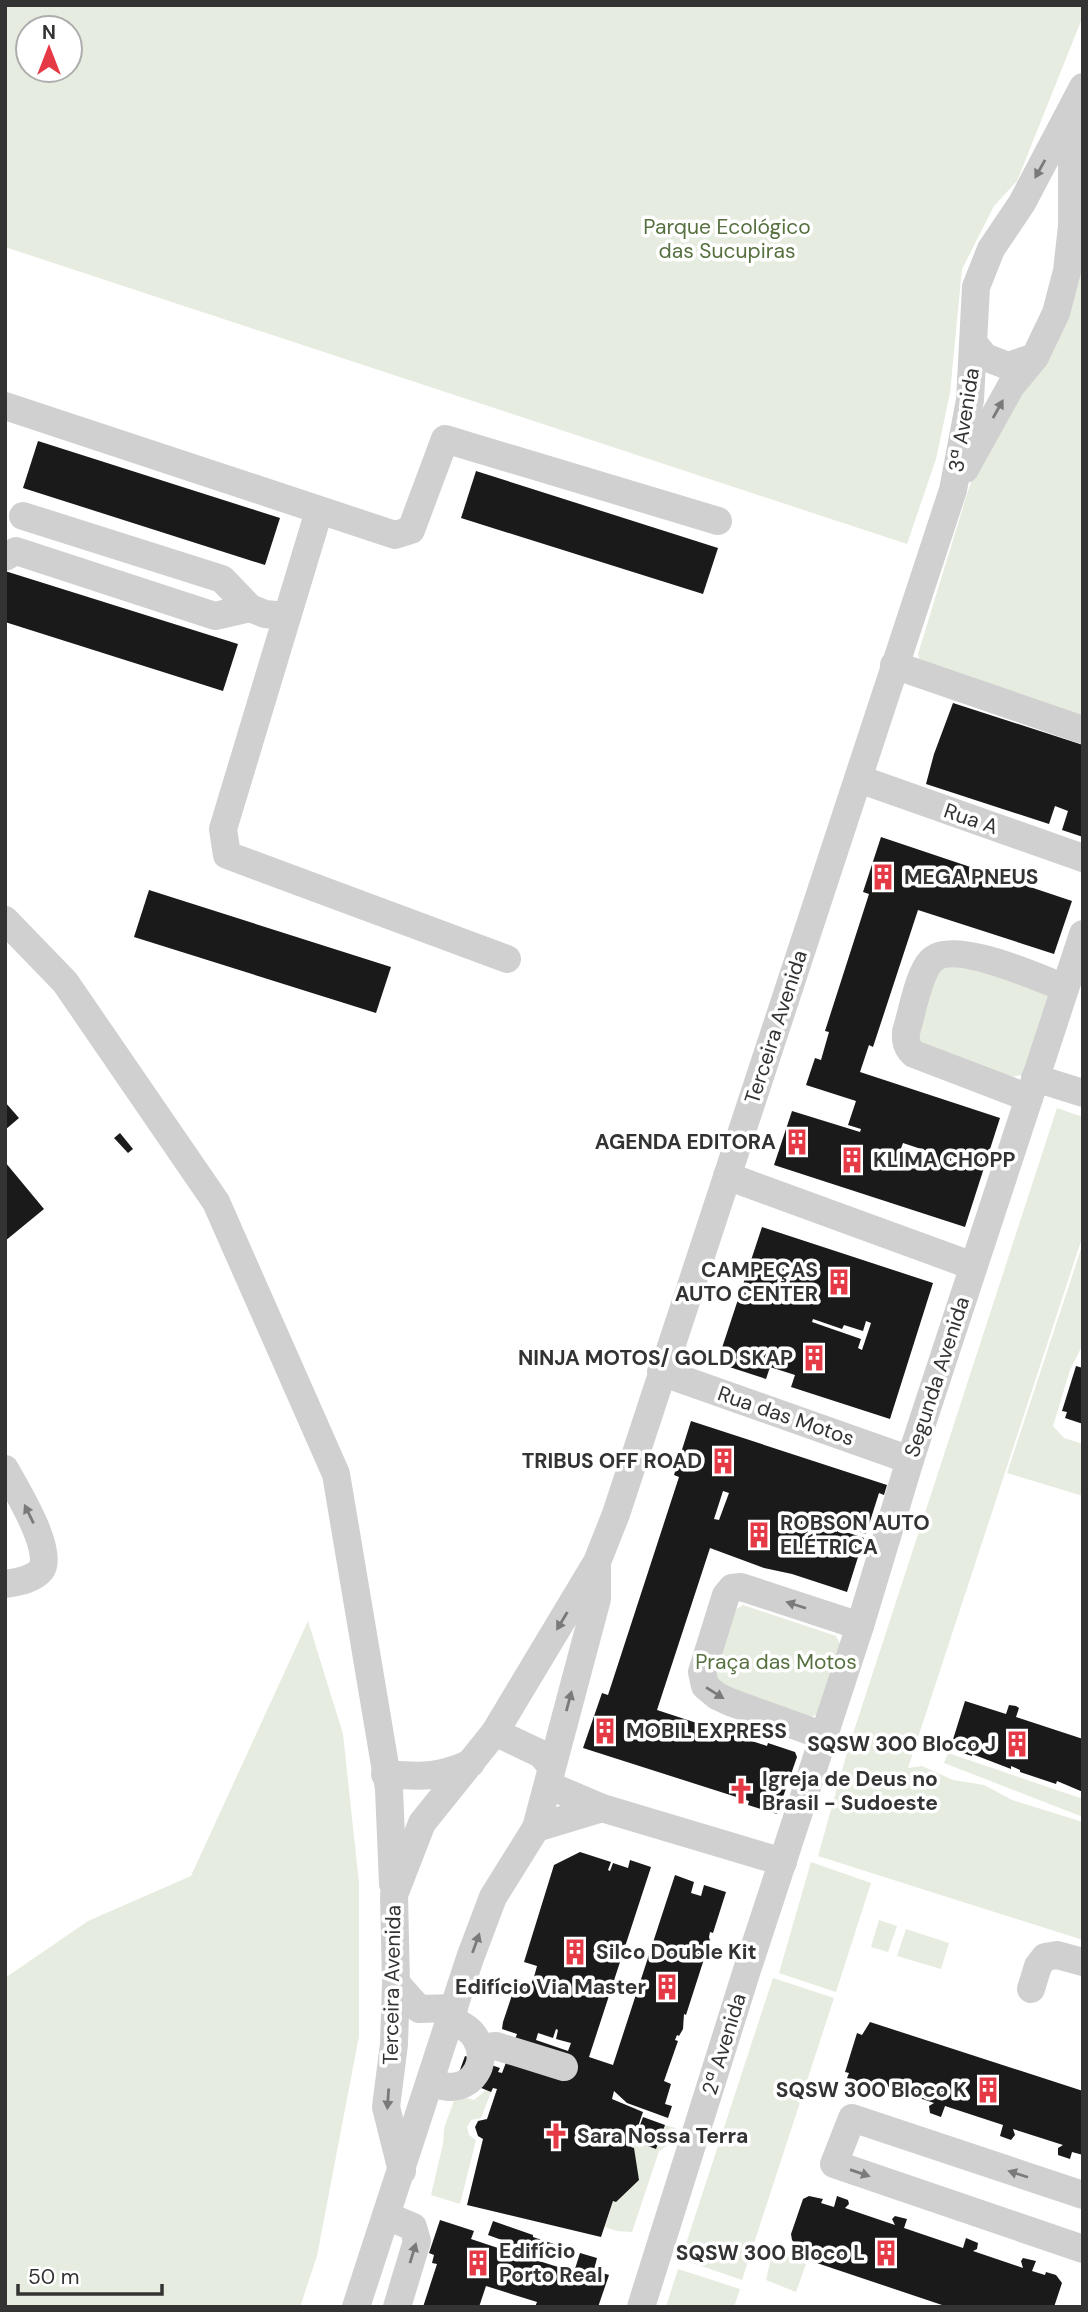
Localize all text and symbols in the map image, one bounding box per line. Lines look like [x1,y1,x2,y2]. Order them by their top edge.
north arrow [14,14,84,84]
text: N [42,20,56,45]
one-way arrow [1034,159,1046,179]
park label: Parque Ecológico das Sucupiras [643,213,811,265]
street label: 3ª Avenida [942,366,986,474]
one-way arrow [992,400,1004,419]
street label: Rua A [940,797,1002,841]
building icon: MEGA PNEUS [868,862,898,892]
place label: MEGA PNEUS [904,863,1039,891]
street label: Terceira Avenida [738,947,814,1107]
building icon: AGENDA EDITORA [782,1127,812,1157]
place label: AGENDA EDITORA [595,1128,776,1156]
building icon: KLIMA CHOPP [837,1145,867,1175]
place label: KLIMA CHOPP [873,1146,1015,1174]
place label: CAMPEÇAS AUTO CENTER [675,1256,818,1308]
building icon: CAMPEÇAS AUTO CENTER [824,1267,854,1297]
street label: Segunda Avenida [898,1293,976,1461]
building icon: NINJA MOTOS/ GOLD SKAP [799,1343,829,1373]
place label: NINJA MOTOS/ GOLD SKAP [518,1344,793,1372]
street label: Rua das Motos [714,1380,858,1452]
building icon: TRIBUS OFF ROAD [708,1446,738,1476]
place label: TRIBUS OFF ROAD [522,1447,702,1475]
one-way arrow [23,1503,34,1524]
place label: ROBSON AUTO ELÉTRICA [780,1509,930,1561]
building icon: ROBSON AUTO ELÉTRICA [744,1520,774,1550]
one-way arrow [785,1599,806,1610]
one-way arrow [555,1611,568,1630]
park label: Praça das Motos [695,1648,857,1676]
one-way arrow [705,1686,725,1699]
one-way arrow [564,1690,574,1711]
building icon: MOBIL EXPRESS [590,1716,620,1746]
place label: MOBIL EXPRESS [626,1717,787,1745]
building icon: SQSW 300 Bloco J [1002,1729,1032,1759]
place label: SQSW 300 Bloco J [807,1730,996,1758]
place label: Igreja de Deus no Brasil - Sudoeste [762,1765,938,1817]
church icon: Igreja de Deus no Brasil - Sudoeste [726,1776,756,1806]
street label: Terceira Avenida [377,1905,407,2065]
one-way arrow [470,1933,481,1954]
building icon: Silco Double Kit [560,1937,590,1967]
place label: Silco Double Kit [596,1938,757,1966]
building icon: Edifício Via Master [652,1972,682,2002]
place label: Edifício Via Master [455,1973,646,2001]
street label: 2ª Avenida [695,1990,753,2098]
building icon: SQSW 300 Bloco K [973,2075,1003,2105]
place label: SQSW 300 Bloco K [776,2076,967,2104]
one-way arrow [382,2088,393,2110]
church icon: Sara Nossa Terra [541,2121,571,2151]
place label: Sara Nossa Terra [577,2122,748,2150]
one-way arrow [850,2168,871,2179]
one-way arrow [1007,2168,1028,2178]
place label: Edifício Porto Real [499,2237,603,2289]
building icon: SQSW 300 Bloco L [871,2238,901,2268]
place label: SQSW 300 Bloco L [676,2239,865,2267]
one-way arrow [408,2243,419,2264]
building icon: Edifício Porto Real [463,2248,493,2278]
scale bar [18,2252,161,2296]
text: 50 m [28,2263,79,2291]

